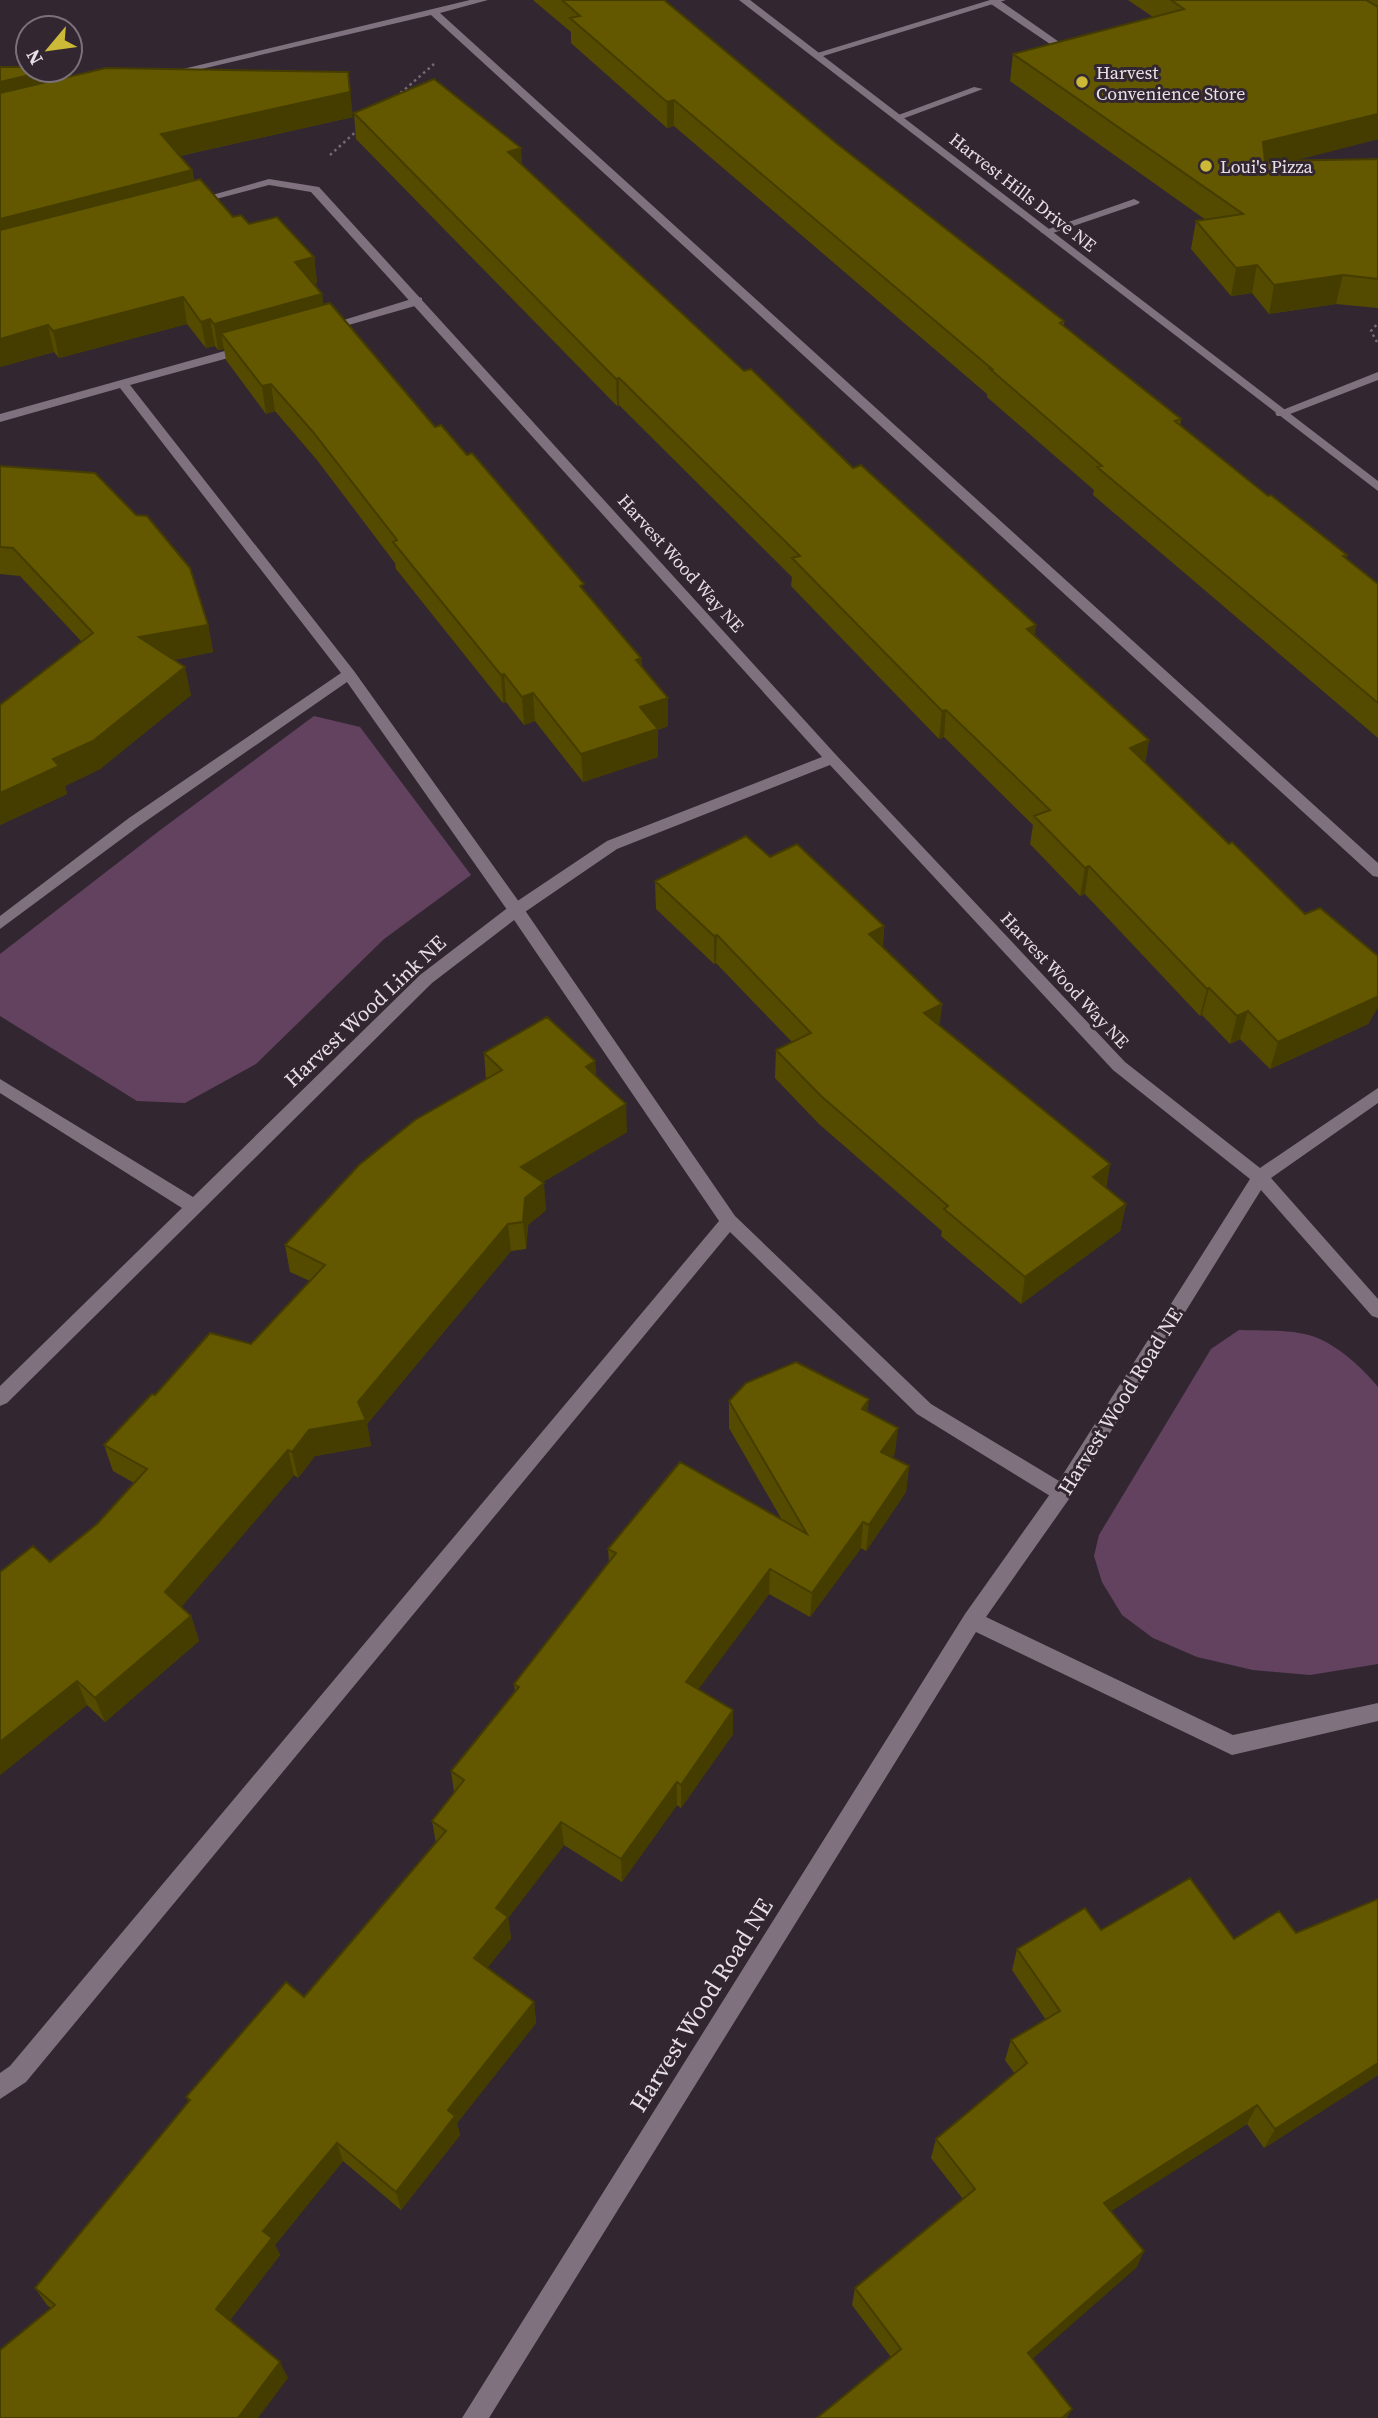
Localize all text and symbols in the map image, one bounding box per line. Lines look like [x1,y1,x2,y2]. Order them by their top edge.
north arrow [14,14,84,84]
text: N [19,45,49,70]
place label: Harvest Convenience Store [1096,60,1245,106]
marker: Harvest Convenience Store [1074,74,1090,90]
street label: Harvest Hills Drive NE [944,127,1102,257]
place label: Loui's Pizza [1220,154,1314,179]
marker: Loui's Pizza [1198,158,1214,174]
street label: Harvest Wood Way NE [612,489,750,638]
street label: Harvest Wood Way NE [995,906,1135,1054]
street label: Harvest Wood Link NE [278,928,452,1094]
street label: Harvest Wood Road NE [1051,1302,1189,1500]
street label: Harvest Wood Road NE [622,1892,780,2118]

